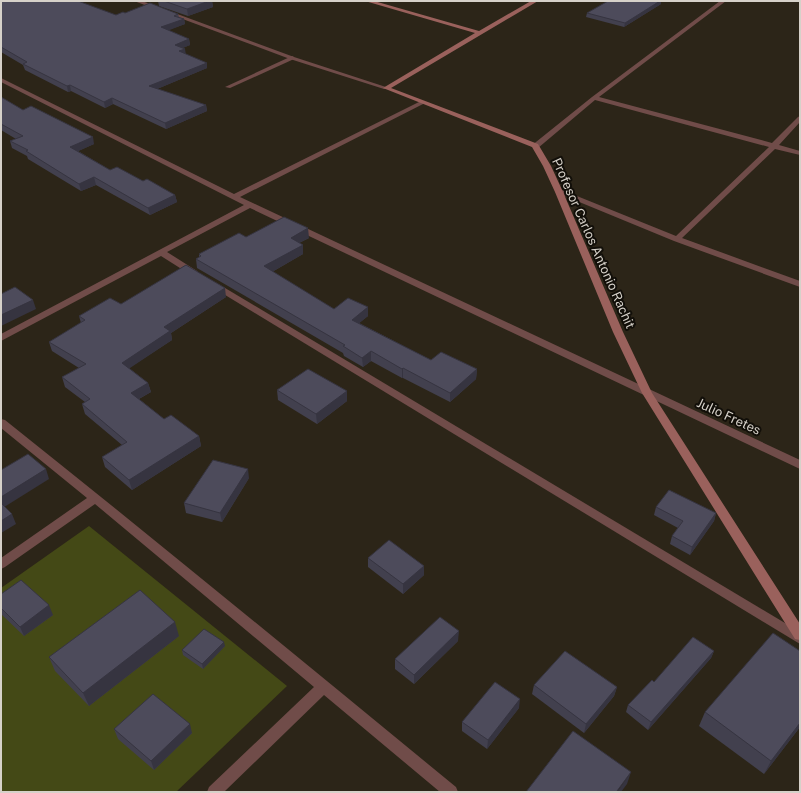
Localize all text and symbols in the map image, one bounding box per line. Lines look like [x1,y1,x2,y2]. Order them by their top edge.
street label: Profesor Carlos Antonio Rachit [549,156,638,331]
street label: Julio Fretes [694,395,763,438]

